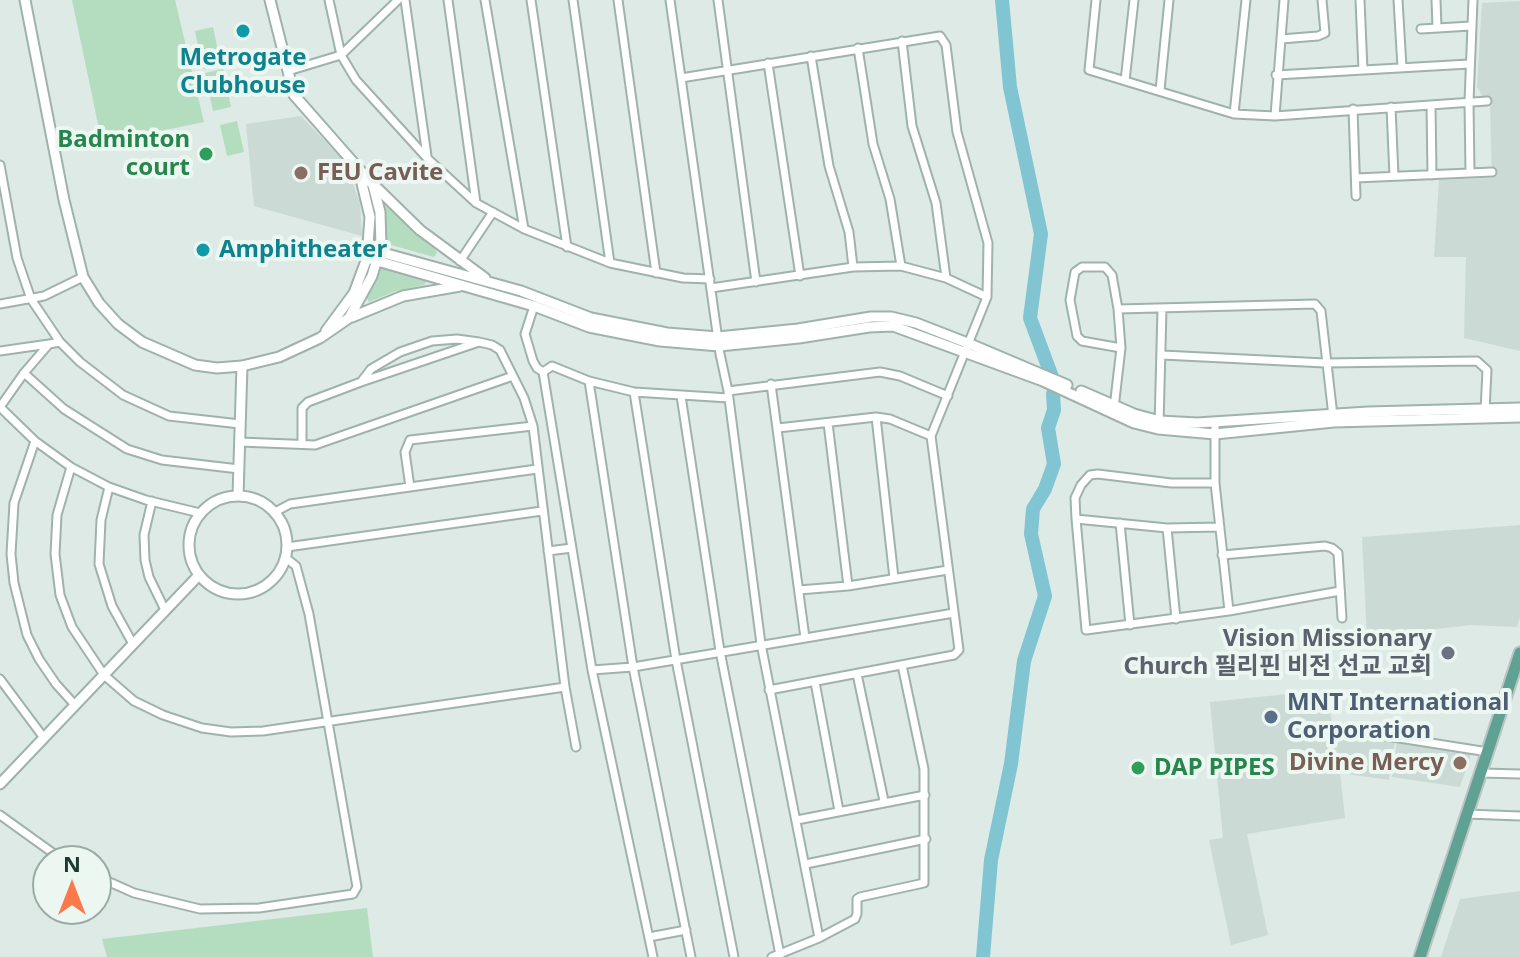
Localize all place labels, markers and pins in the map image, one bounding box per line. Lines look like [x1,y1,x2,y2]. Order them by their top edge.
marker: Metrogate Clubhouse [234,22,252,40]
place label: Metrogate Clubhouse [180,44,306,100]
place label: Badminton court [57,126,190,182]
marker: Badminton court [197,145,215,163]
place label: FEU Cavite [317,159,443,187]
marker: FEU Cavite [292,164,310,182]
place label: Amphitheater [219,236,387,264]
marker: Amphitheater [194,241,212,259]
place label: Vision Missionary Church 필리핀 비전 선교 교회 [1123,625,1432,681]
marker: Vision Missionary Church 필리핀 비전 선교 교회 [1439,644,1457,662]
place label: MNT International Corporation [1287,689,1509,745]
marker: MNT International Corporation [1262,708,1280,726]
place label: Divine Mercy [1289,749,1444,777]
place label: DAP PIPES [1154,754,1275,782]
marker: Divine Mercy [1451,754,1469,772]
marker: DAP PIPES [1129,759,1147,777]

